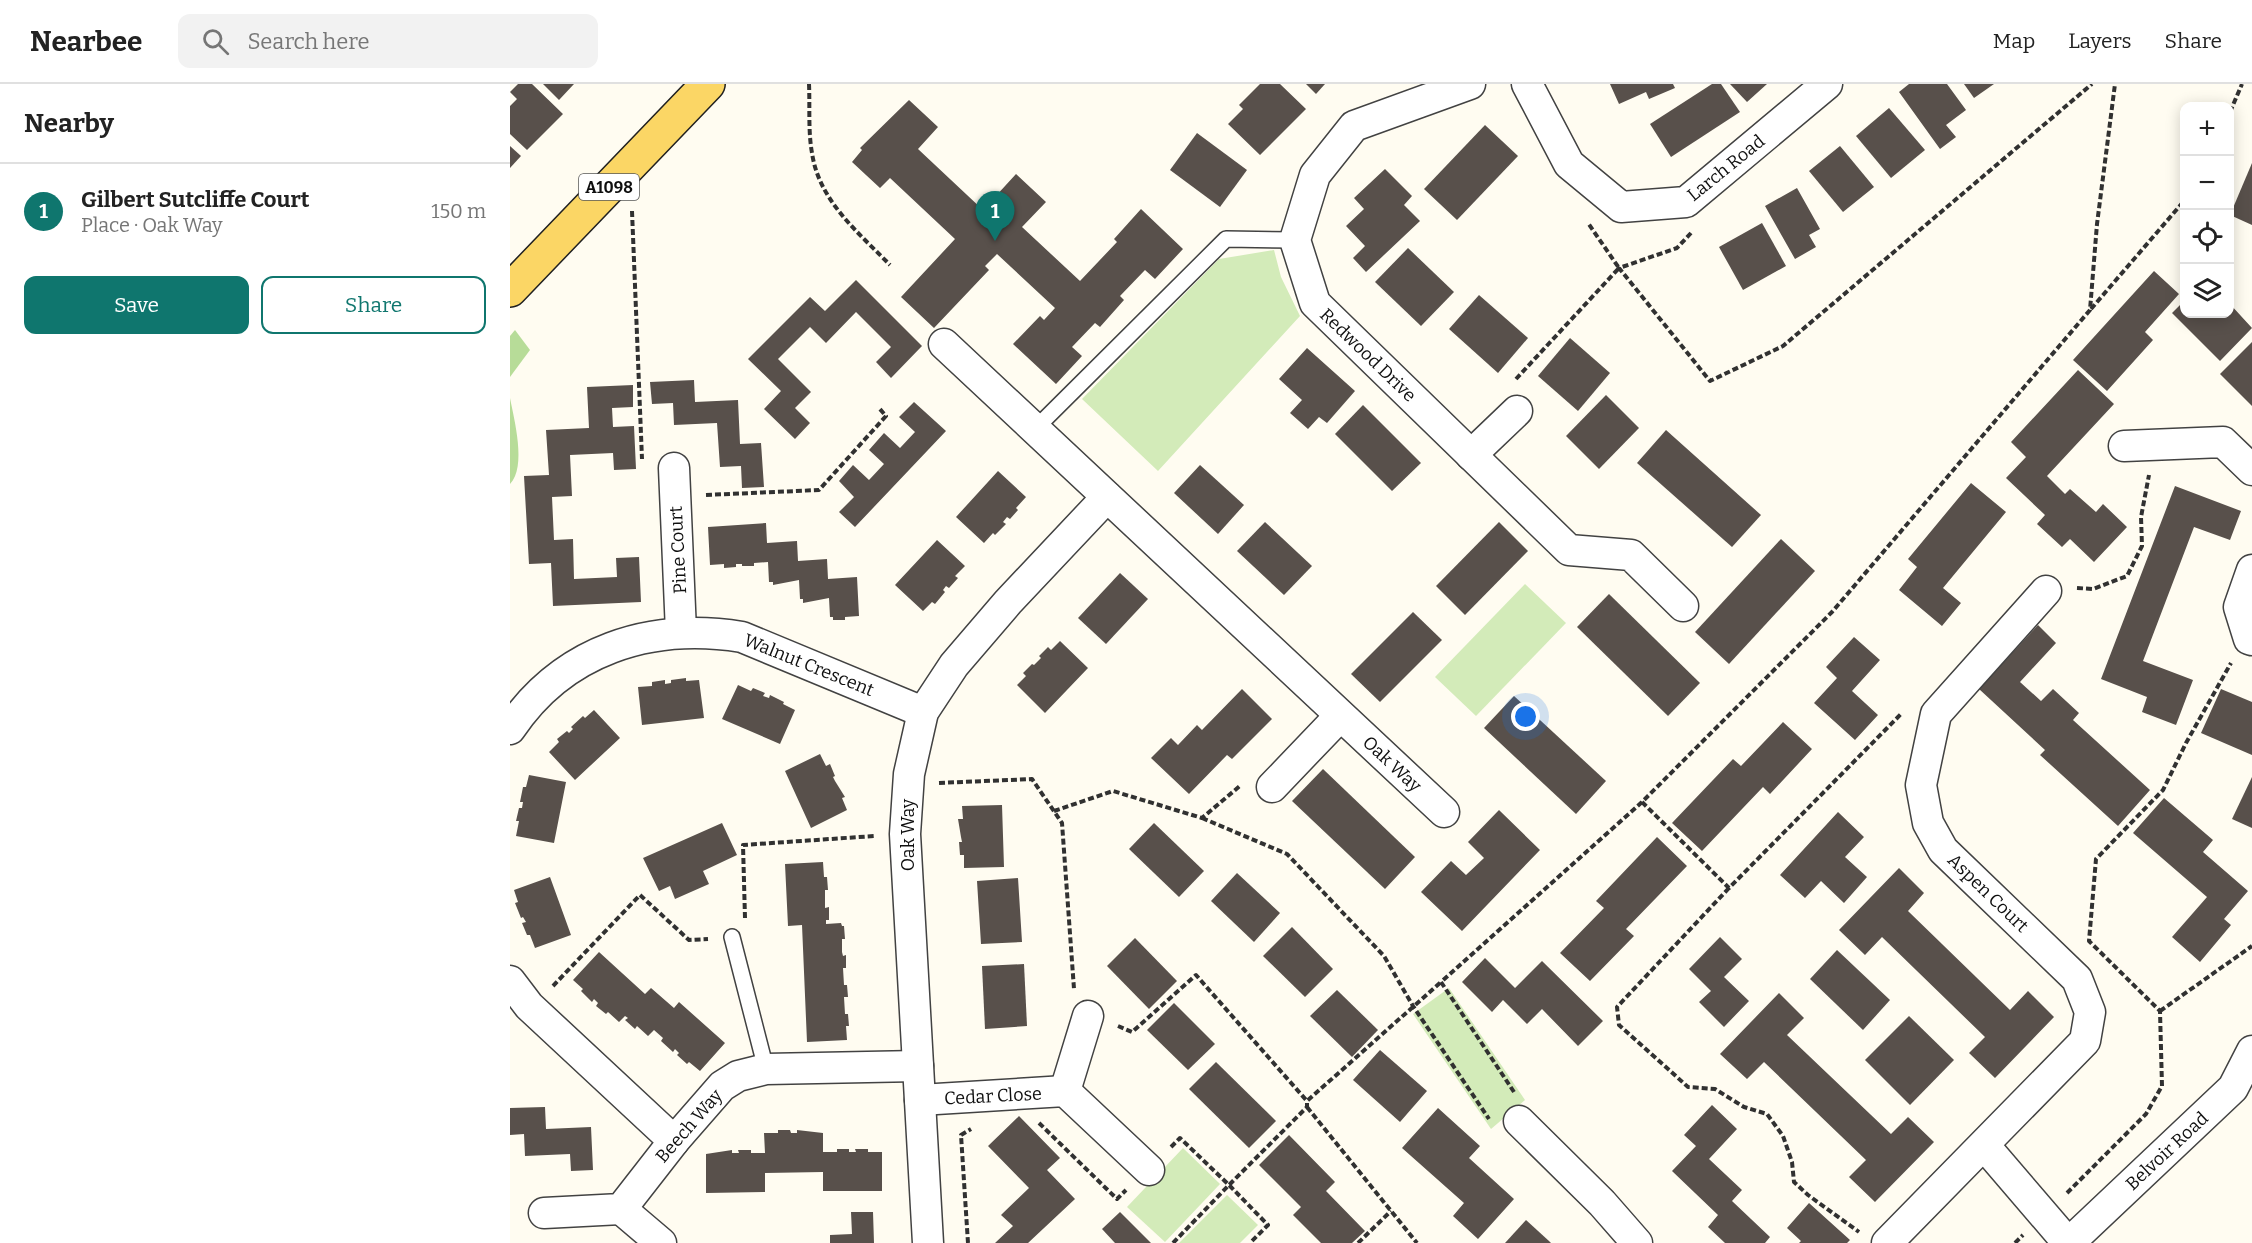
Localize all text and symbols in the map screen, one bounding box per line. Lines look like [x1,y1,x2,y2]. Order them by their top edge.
search box [178,14,598,68]
text: Nearbee [30,25,142,58]
icon: search [199,25,232,58]
text: Search here [247,28,370,55]
text: Map [1993,28,2035,54]
text: Layers [2068,28,2132,54]
text: Share [2165,28,2222,54]
map controls [2180,102,2234,318]
button: + [2180,102,2234,156]
text: Nearby [24,108,114,139]
street label: Larch Road [1683,130,1769,206]
button: − [2180,156,2234,210]
road number: A1098 [579,174,639,200]
text: Gilbert Sutcliffe Court [81,186,309,213]
pin: 1 [976,192,1014,241]
text: 1 [39,199,48,223]
text: 150 m [431,199,486,223]
button: locate [2180,210,2234,264]
text: Place · Oak Way [81,213,223,237]
button: layers [2180,264,2234,318]
button: Save [24,276,249,334]
button: Share [261,276,486,334]
street label: Redwood Drive [1315,304,1421,406]
street label: Pine Court [665,505,691,594]
street label: Walnut Crescent [741,629,878,701]
your location [1511,702,1540,731]
street label: Oak Way [1358,731,1426,797]
street label: Oak Way [897,798,919,871]
street label: Aspen Court [1943,849,2033,937]
street label: Cedar Close [944,1082,1042,1110]
street label: Beech Way [651,1084,727,1167]
street label: Belvoir Road [2121,1107,2213,1195]

